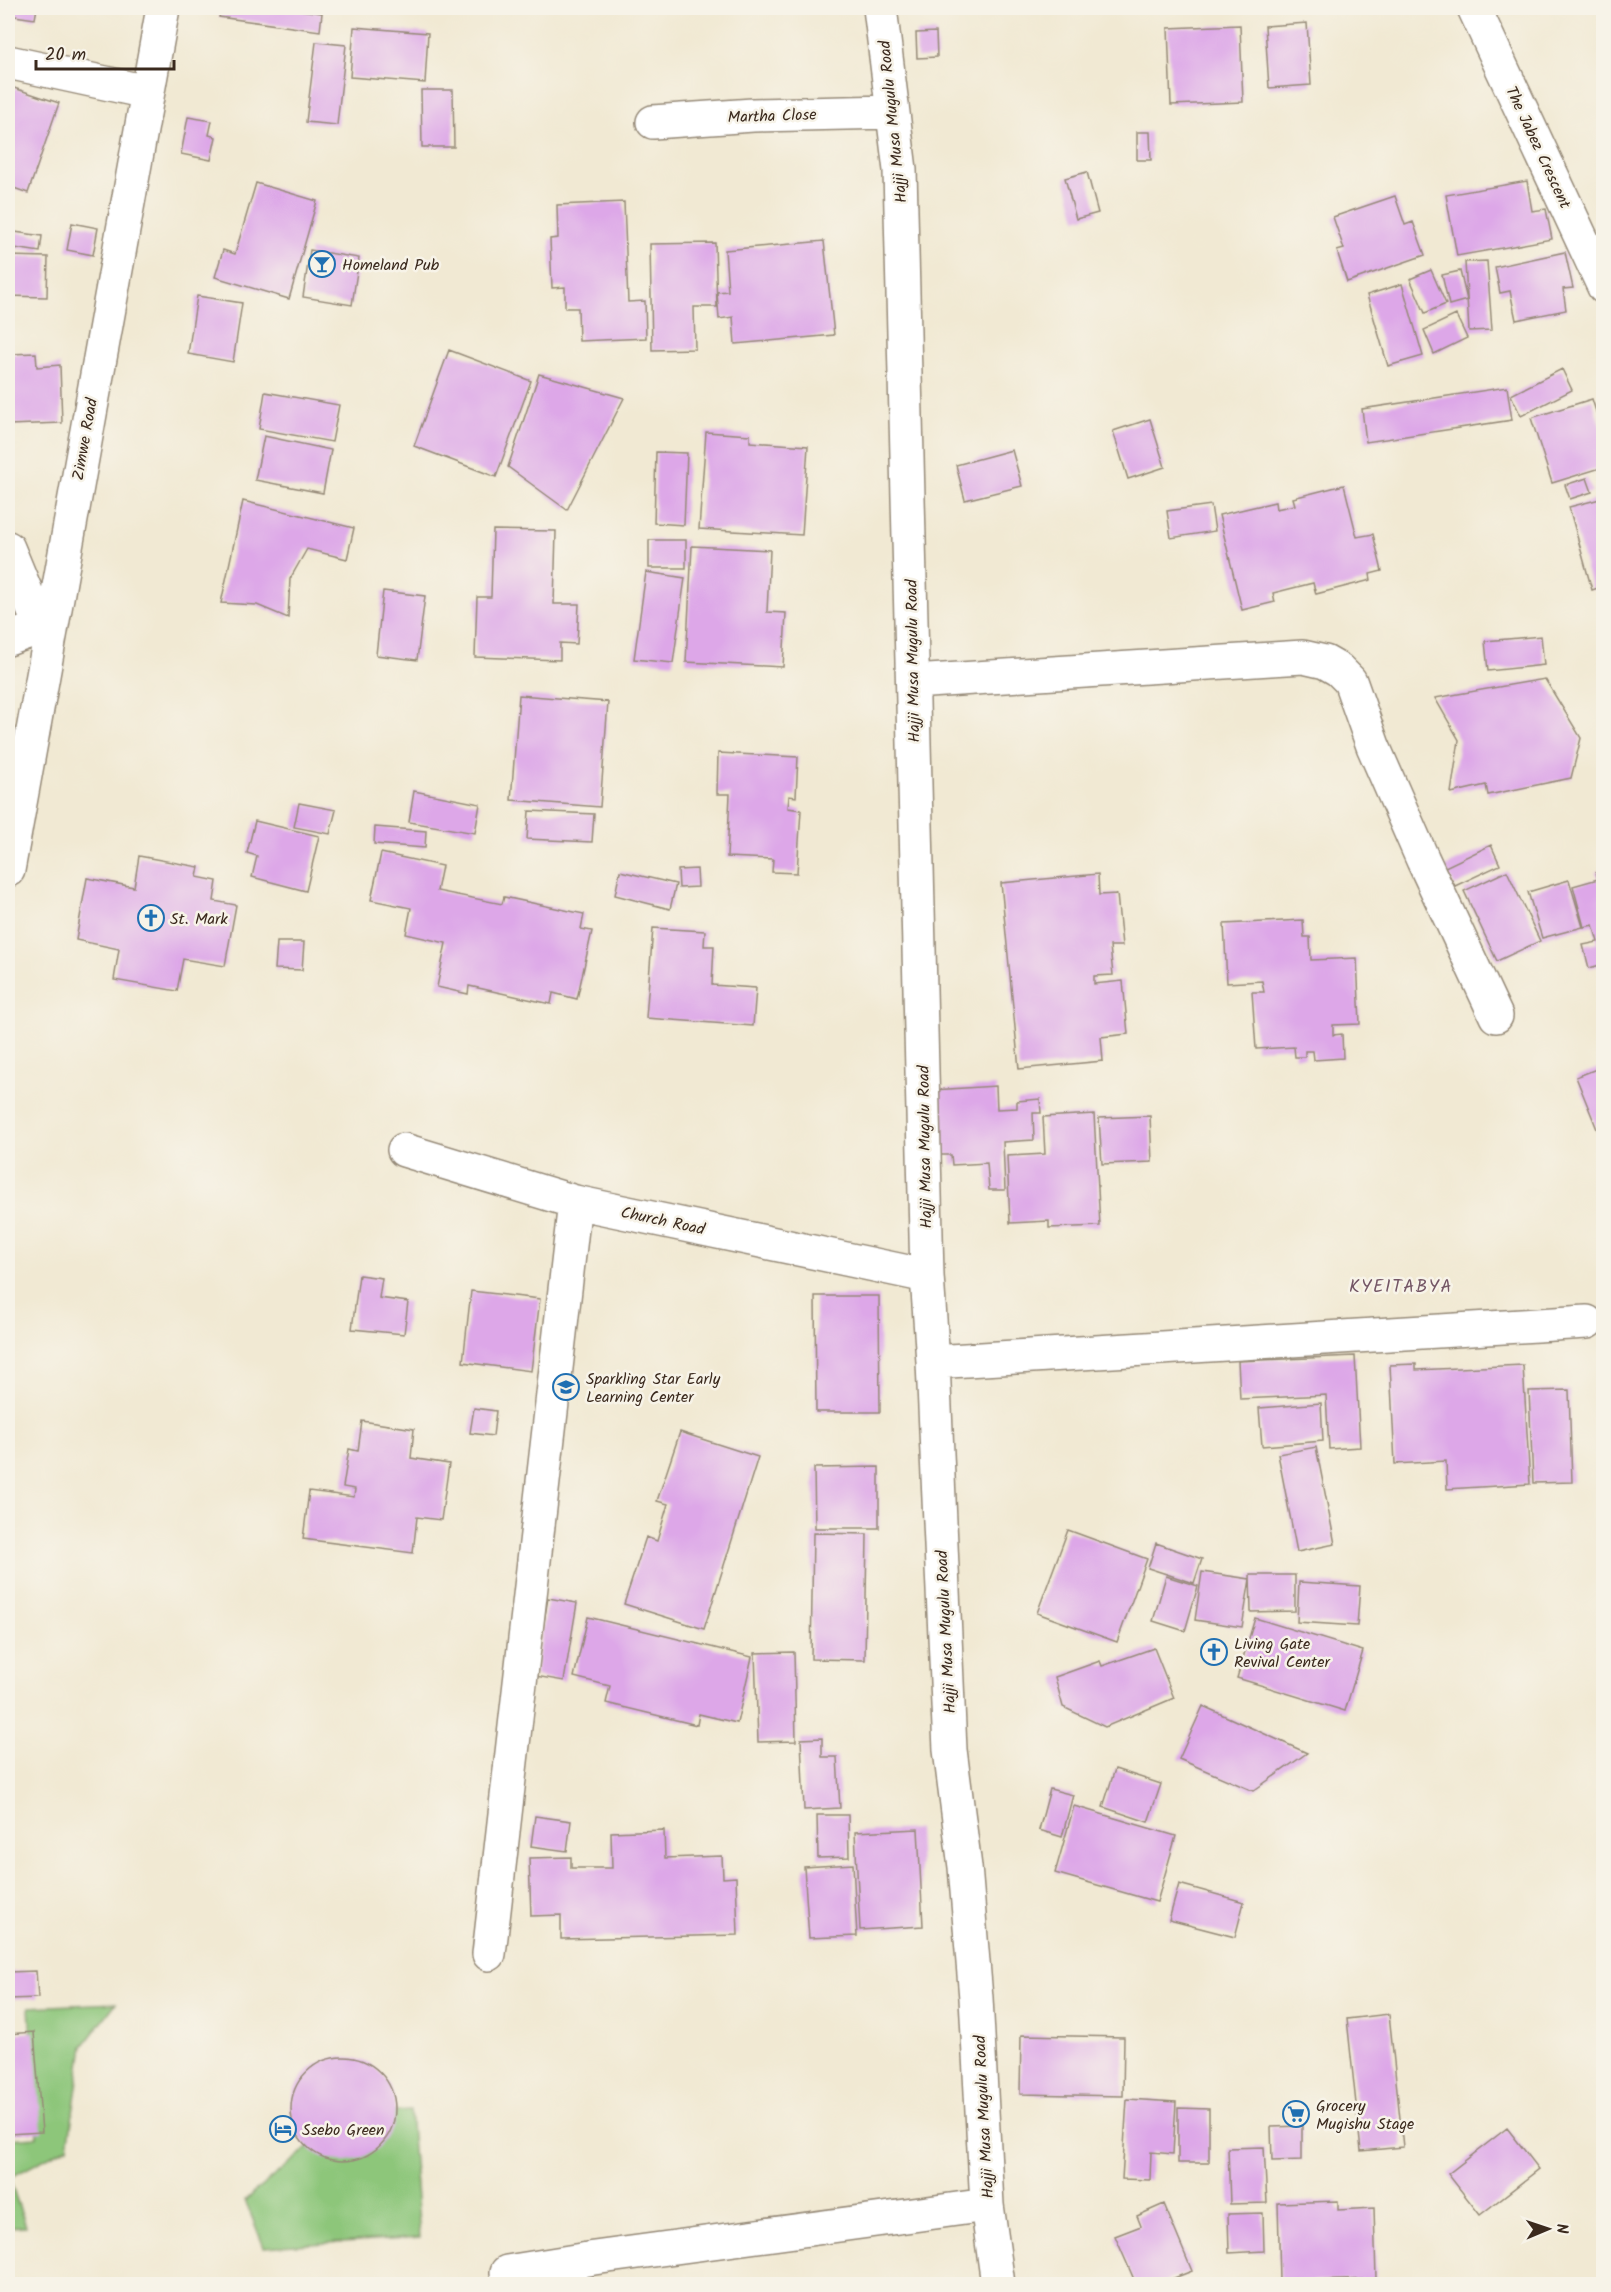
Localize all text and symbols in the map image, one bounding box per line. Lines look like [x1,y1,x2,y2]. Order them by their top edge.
scale bar [36,33,174,71]
street label: Hajji Musa Mugulu Road [872,38,914,204]
text: 20 m [45,41,86,70]
street label: The Jabez Crescent [1498,82,1577,214]
street label: Martha Close [727,102,817,131]
bar icon: Homeland Pub [307,249,337,279]
place label: Homeland Pub [342,253,440,278]
street label: Zimwe Road [66,395,105,482]
street label: Hajji Musa Mugulu Road [900,578,927,743]
church icon: St. Mark [136,903,166,933]
place label: St. Mark [170,907,228,932]
street label: Hajji Musa Mugulu Road [912,1064,939,1229]
street label: Church Road [618,1200,708,1243]
district label: KYEITABYA [1349,1273,1453,1302]
place label: Sparkling Star Early Learning Center [586,1367,721,1410]
school or university icon: Sparkling Star Early Learning Center [551,1372,581,1402]
street label: Hajji Musa Mugulu Road [930,1549,963,1714]
place label: Living Gate Revival Center [1234,1632,1331,1675]
church icon: Living Gate Revival Center [1199,1637,1229,1667]
street label: Hajji Musa Mugulu Road [968,2034,1001,2199]
place label: Grocery Mugishu Stage [1316,2094,1414,2137]
supermarket icon: Grocery Mugishu Stage [1281,2099,1311,2129]
hotel icon: Ssebo Green [268,2114,298,2144]
place label: Ssebo Green [302,2118,385,2143]
north arrow [1518,2199,1578,2259]
text: N [1549,2223,1574,2234]

